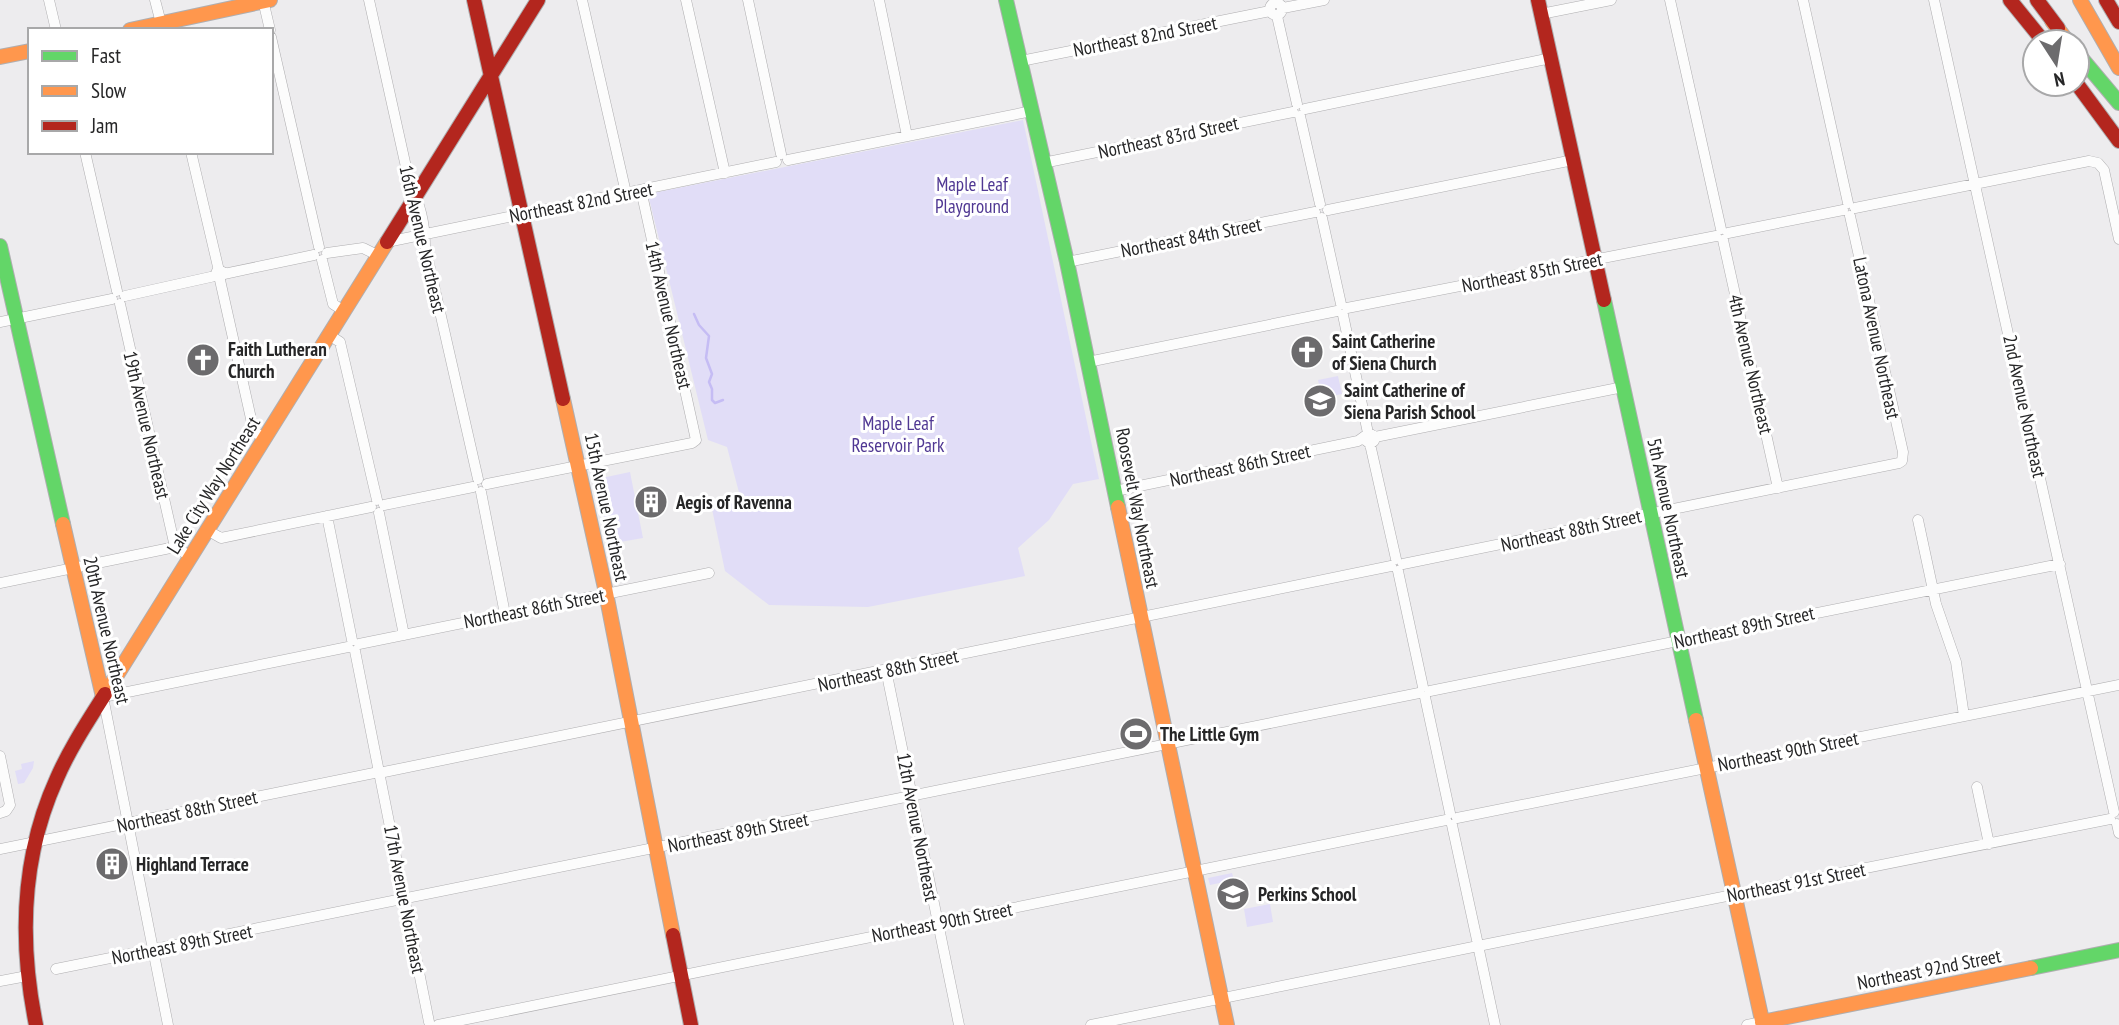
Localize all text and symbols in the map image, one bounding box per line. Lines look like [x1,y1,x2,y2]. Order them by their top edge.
street label: Northeast 82nd Street [1071,10,1220,62]
legend [28,28,273,154]
north arrow [2021,28,2091,98]
text: Fast [91,42,121,69]
text: N [2052,67,2067,92]
text: Slow [91,77,127,104]
street label: Northeast 83rd Street [1096,110,1241,164]
text: Jam [90,112,118,139]
street label: 16th Avenue Northeast [394,163,452,316]
park label: Maple Leaf Playground [935,172,1009,218]
street label: Northeast 82nd Street [507,176,656,228]
street label: Northeast 84th Street [1119,211,1264,262]
street label: 14th Avenue Northeast [640,239,698,392]
street label: Northeast 85th Street [1460,246,1605,297]
street label: Latona Avenue Northeast [1848,255,1906,422]
street label: 4th Avenue Northeast [1723,292,1779,437]
place label: Saint Catherine of Siena Church [1332,329,1436,375]
street label: 2nd Avenue Northeast [1998,332,2052,480]
church icon: Saint Catherine of Siena Church [1288,333,1326,371]
place label: Faith Lutheran Church [228,337,327,383]
church icon: Faith Lutheran Church [184,341,222,379]
street label: 19th Avenue Northeast [118,349,176,502]
place label: Saint Catherine of Siena Parish School [1344,378,1476,424]
school or university icon: Saint Catherine of Siena Parish School [1301,382,1339,420]
street label: Lake City Way Northeast [161,411,265,558]
park label: Maple Leaf Reservoir Park [852,411,945,457]
street label: Roosevelt Way Northeast [1111,426,1165,591]
street label: 15th Avenue Northeast [580,431,635,584]
street label: 5th Avenue Northeast [1642,436,1696,581]
street label: Northeast 86th Street [1168,438,1313,492]
building icon: Aegis of Ravenna [632,483,670,521]
place label: Aegis of Ravenna [675,490,792,514]
street label: Northeast 88th Street [1499,503,1644,557]
street label: 20th Avenue Northeast [78,554,136,707]
street label: Northeast 86th Street [462,582,607,633]
street label: Northeast 89th Street [1672,600,1817,654]
street label: Northeast 88th Street [816,643,961,697]
sports icon: The Little Gym [1117,715,1155,753]
place label: The Little Gym [1160,722,1259,746]
street label: Northeast 90th Street [1716,725,1861,776]
street label: 12th Avenue Northeast [892,751,944,904]
street label: Northeast 88th Street [115,784,260,838]
street label: Northeast 89th Street [666,806,811,857]
street label: 17th Avenue Northeast [379,823,431,976]
building icon: Highland Terrace [93,845,131,883]
place label: Highland Terrace [136,852,249,876]
street label: Northeast 91st Street [1725,857,1868,907]
school or university icon: Perkins School [1214,875,1252,913]
place label: Perkins School [1258,882,1357,906]
street label: Northeast 90th Street [870,896,1015,947]
street label: Northeast 89th Street [110,918,255,969]
street label: Northeast 92nd Street [1855,943,2004,995]

